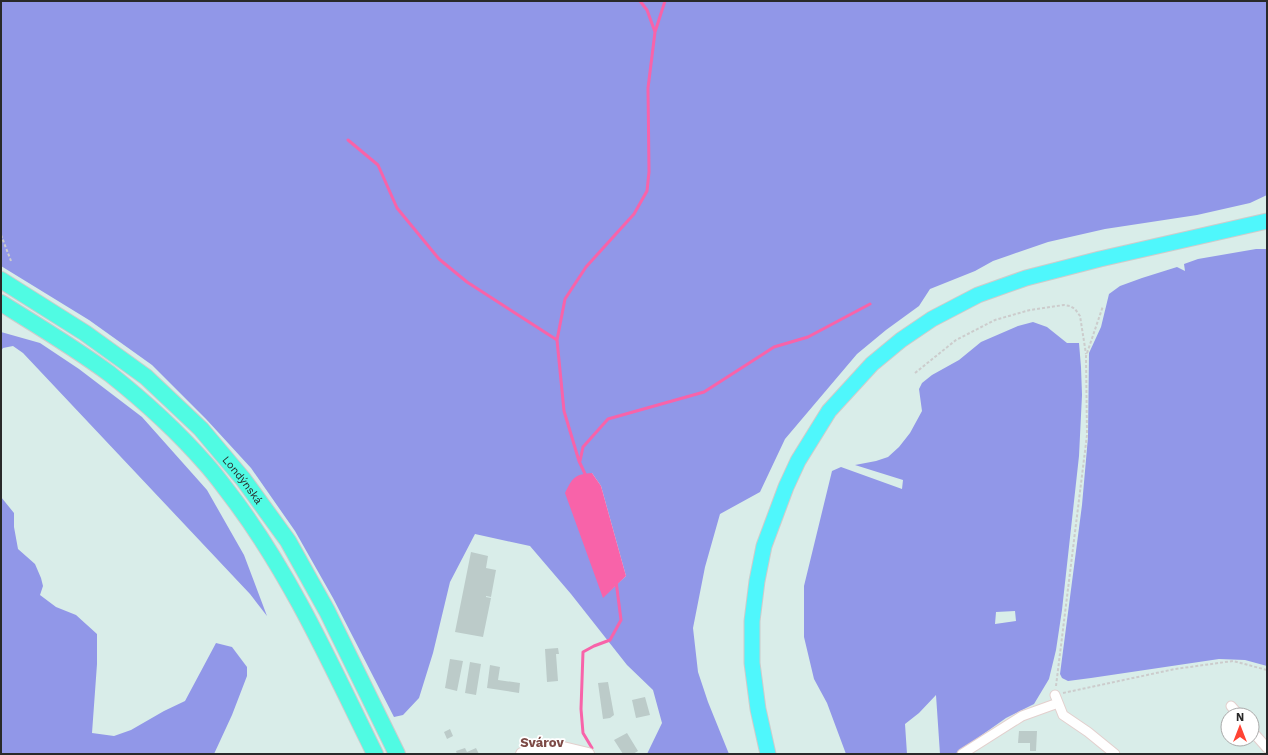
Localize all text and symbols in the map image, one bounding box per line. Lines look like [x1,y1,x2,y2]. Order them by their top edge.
street label: Londýnská [219,454,265,507]
north arrow [1220,707,1260,747]
text: N [1236,711,1244,724]
district label: Svárov [520,735,564,750]

